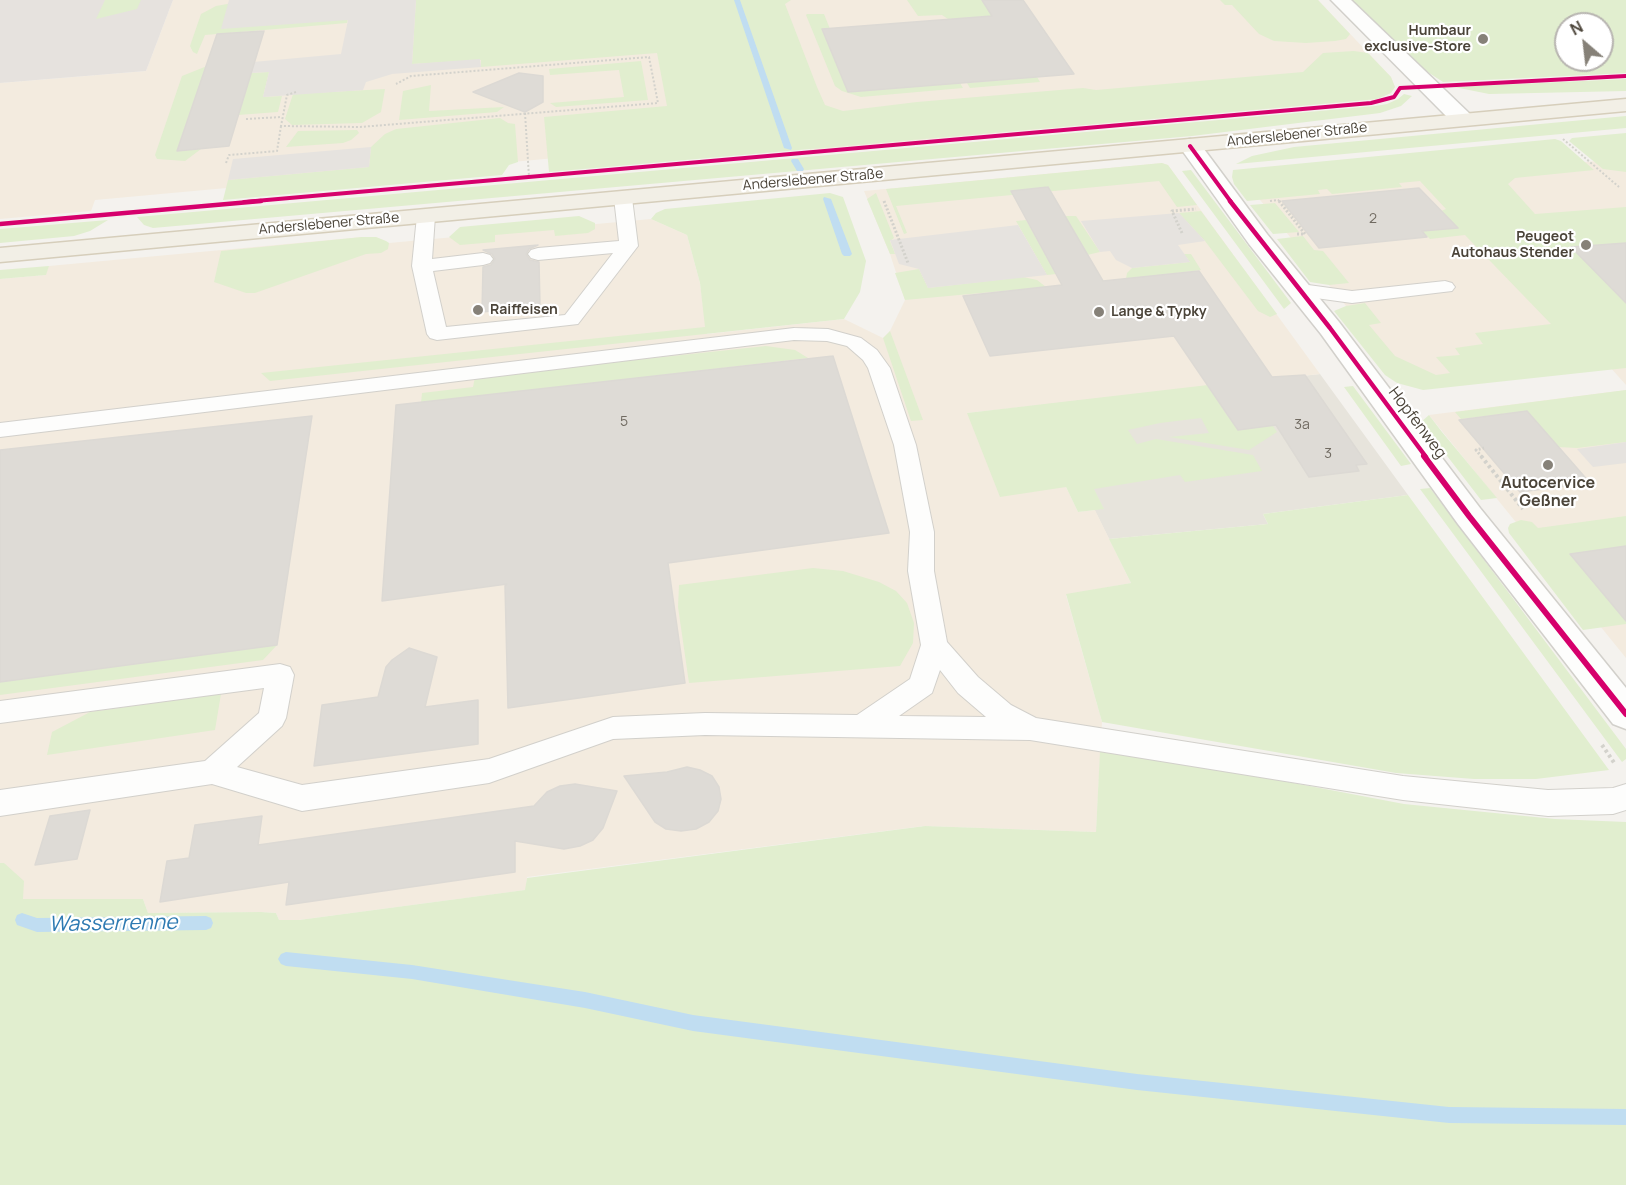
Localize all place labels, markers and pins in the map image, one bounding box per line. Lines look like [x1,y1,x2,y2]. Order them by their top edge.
place label: Humbaur exclusive-Store [1364,23,1471,56]
marker: Humbaur exclusive-Store [1476,32,1490,46]
place label: Peugeot Autohaus Stender [1451,229,1574,262]
marker: Peugeot Autohaus Stender [1579,238,1593,252]
place label: Raiffeisen [490,302,558,318]
marker: Raiffeisen [471,303,485,317]
place label: Lange & Typky [1111,304,1207,320]
marker: Lange & Typky [1092,305,1106,319]
marker: Autocervice Geßner [1541,458,1555,472]
place label: Autocervice Geßner [1501,474,1595,512]

